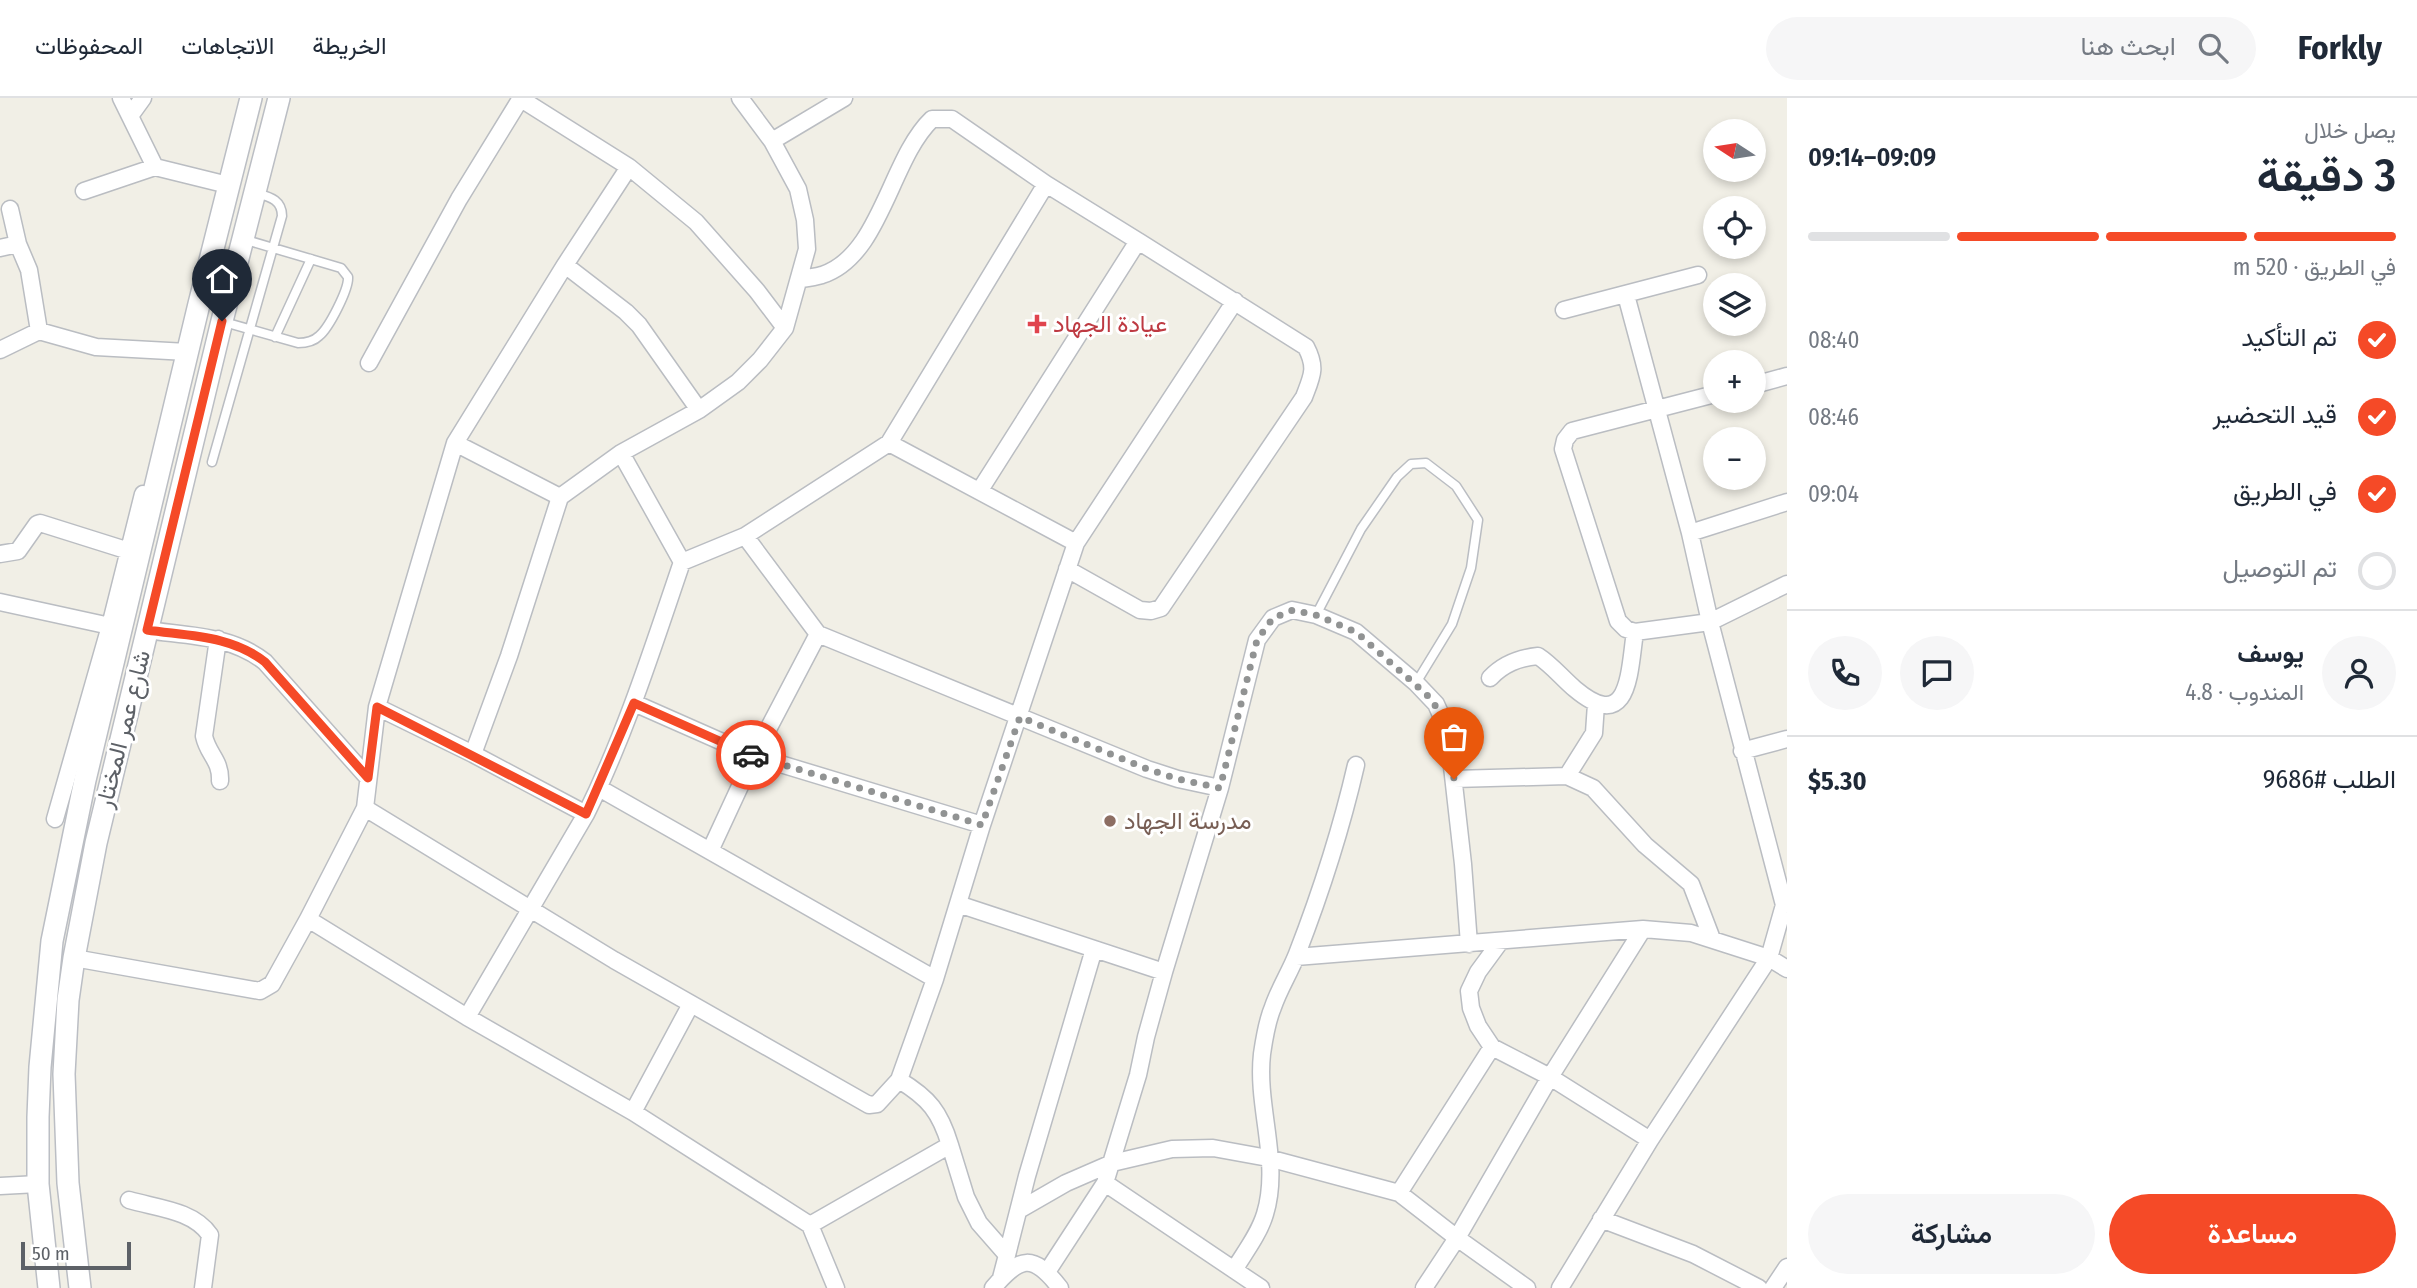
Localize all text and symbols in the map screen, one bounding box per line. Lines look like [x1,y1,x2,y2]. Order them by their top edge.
search box [1766,17,2256,80]
text: Forkly [2298,28,2382,68]
icon: search [2194,29,2232,67]
text: ابحث هنا [2080,31,2176,62]
text: المحفوظات [35,32,143,60]
text: الاتجاهات [181,32,274,60]
text: الخريطة [312,32,387,60]
text: يصل خلال [2304,116,2396,144]
north arrow [1703,119,1766,182]
map controls [1703,119,1766,490]
text: 09:09–09:14 [1808,142,1936,173]
text: 3 دقيقة [2257,148,2396,203]
button: locate [1703,196,1766,259]
pin [192,249,252,321]
text: في الطريق · 520 m [2233,253,2396,281]
icon: home [203,260,241,298]
button: layers [1703,273,1766,336]
place label: عيادة الجهاد [1053,310,1167,339]
marker: عيادة الجهاد [1027,314,1047,334]
icon: check [2358,321,2396,359]
text: تم التأكيد [2241,322,2337,353]
text: 08:40 [1808,326,1859,354]
button: + [1703,350,1766,413]
icon: check [2358,398,2396,436]
text: قيد التحضير [2212,399,2337,430]
text: 08:46 [1808,403,1859,431]
button: − [1703,427,1766,490]
icon: check [2358,475,2396,513]
text: في الطريق [2233,476,2337,507]
text: 09:04 [1808,480,1859,508]
text: تم التوصيل [2223,553,2337,584]
button: phone [1808,636,1882,710]
button: chat [1900,636,1974,710]
button: person [2322,636,2396,710]
text: يوسف [2237,638,2304,669]
street label: شارع عمر المختار [90,647,158,812]
text: المندوب · 4.8 [2185,678,2304,706]
pin [1424,707,1484,779]
icon: bag [1435,718,1473,756]
courier [716,720,786,790]
icon: car [732,736,770,774]
text: الطلب #9686 [2263,764,2396,795]
text: $5.30 [1808,766,1867,797]
place label: مدرسة الجهاد [1124,807,1251,836]
marker: مدرسة الجهاد [1102,813,1118,829]
button: مشاركة [1808,1194,2095,1274]
button: مساعدة [2109,1194,2396,1274]
scale bar [21,1239,131,1271]
text: 50 m [32,1242,70,1265]

